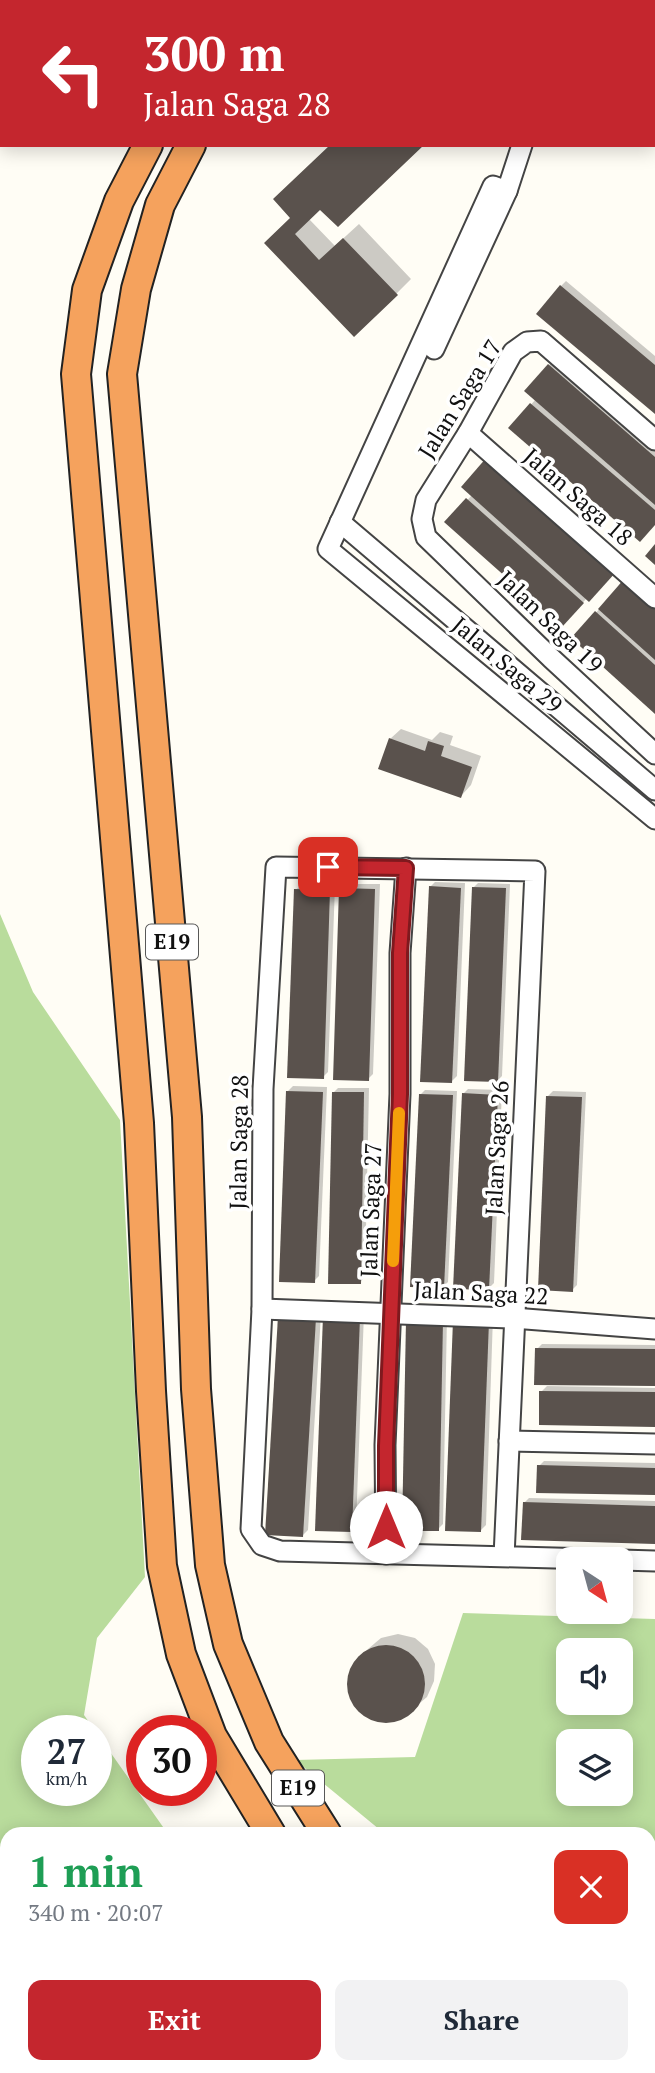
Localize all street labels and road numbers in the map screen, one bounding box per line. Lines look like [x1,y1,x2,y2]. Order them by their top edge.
street label: Jalan Saga 17 [411,333,508,464]
street label: Jalan Saga 18 [517,441,639,553]
street label: Jalan Saga 19 [491,564,610,680]
street label: Jalan Saga 29 [446,609,569,720]
road number: E19 [146,925,198,960]
street label: Jalan Saga 28 [222,1074,255,1210]
street label: Jalan Saga 26 [477,1080,516,1216]
street label: Jalan Saga 27 [353,1142,388,1278]
street label: Jalan Saga 22 [413,1273,549,1312]
road number: E19 [272,1770,324,1806]

